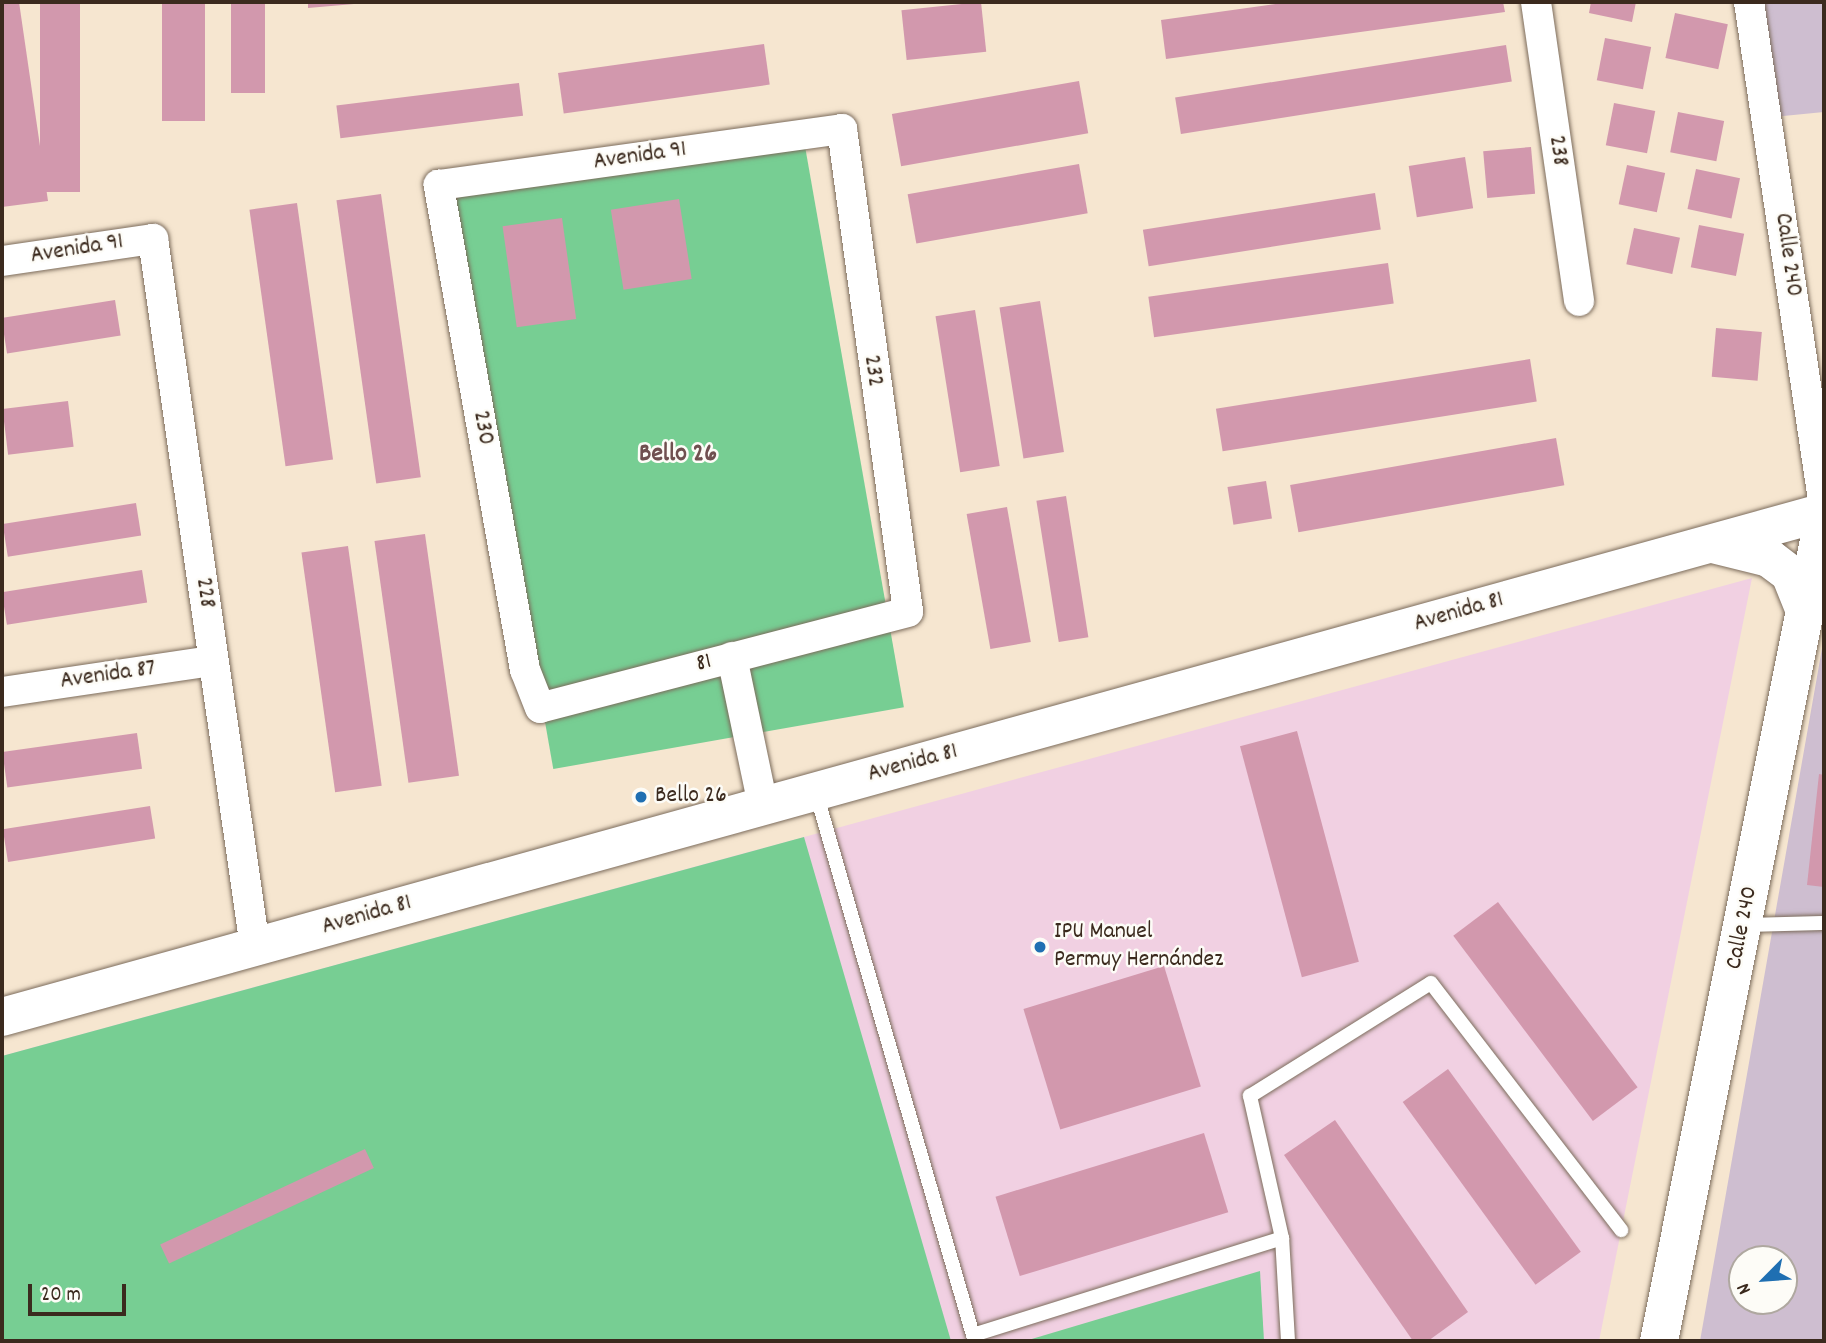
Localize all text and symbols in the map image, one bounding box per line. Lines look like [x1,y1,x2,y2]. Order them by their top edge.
street label: 238 [1541,134,1573,168]
street label: Avenida 91 [592,136,688,178]
street label: Calle 240 [1767,211,1807,299]
street label: Avenida 91 [29,228,125,272]
street label: 232 [856,353,888,389]
street label: 230 [465,409,499,447]
district label: Bello 26 [639,439,717,471]
street label: 228 [188,576,220,610]
street label: Avenida 81 [1411,586,1507,640]
street label: 81 [693,648,715,680]
street label: Avenida 87 [58,655,158,697]
street label: Avenida 81 [865,738,961,790]
place label: Bello 26 [655,783,727,811]
marker: Bello 26 [633,789,649,805]
street label: Calle 240 [1721,884,1765,972]
street label: Avenida 81 [319,889,415,943]
place label: IPU Manuel Permuy Hernández [1054,919,1223,975]
marker: IPU Manuel Permuy Hernández [1032,939,1048,955]
north arrow [1728,1245,1798,1315]
scale bar [32,1270,130,1314]
text: N [1731,1278,1760,1298]
text: 20 m [41,1281,81,1311]

